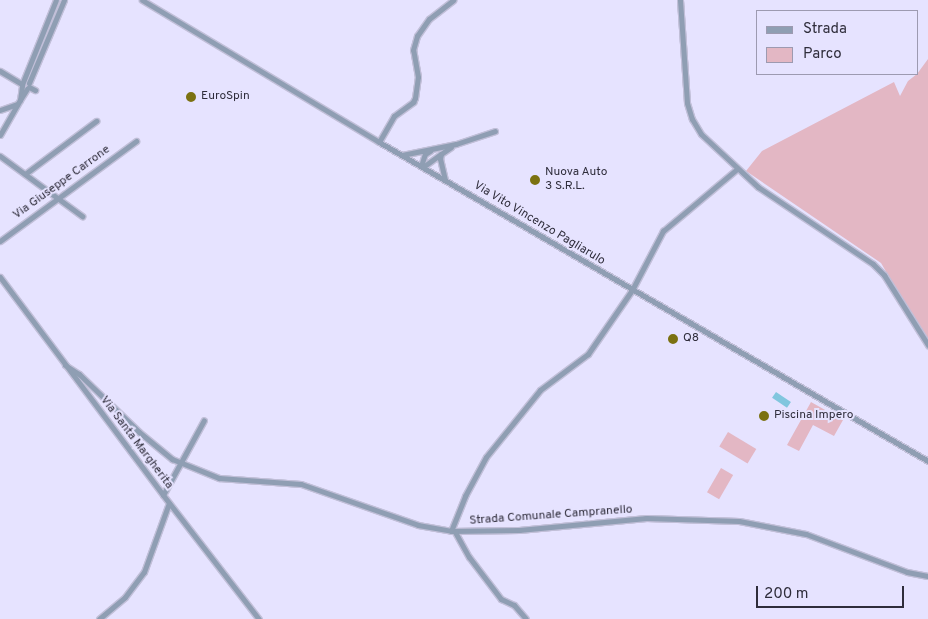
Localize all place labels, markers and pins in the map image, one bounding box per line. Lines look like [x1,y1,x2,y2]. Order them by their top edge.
place label: EuroSpin [201,90,250,104]
marker: EuroSpin [185,91,197,103]
place label: Nuova Auto 3 S.R.L. [545,166,608,194]
marker: Nuova Auto 3 S.R.L. [529,174,541,186]
place label: Q8 [683,332,699,346]
marker: Q8 [667,333,679,345]
place label: Piscina Impero [774,409,853,423]
marker: Piscina Impero [758,410,770,422]

